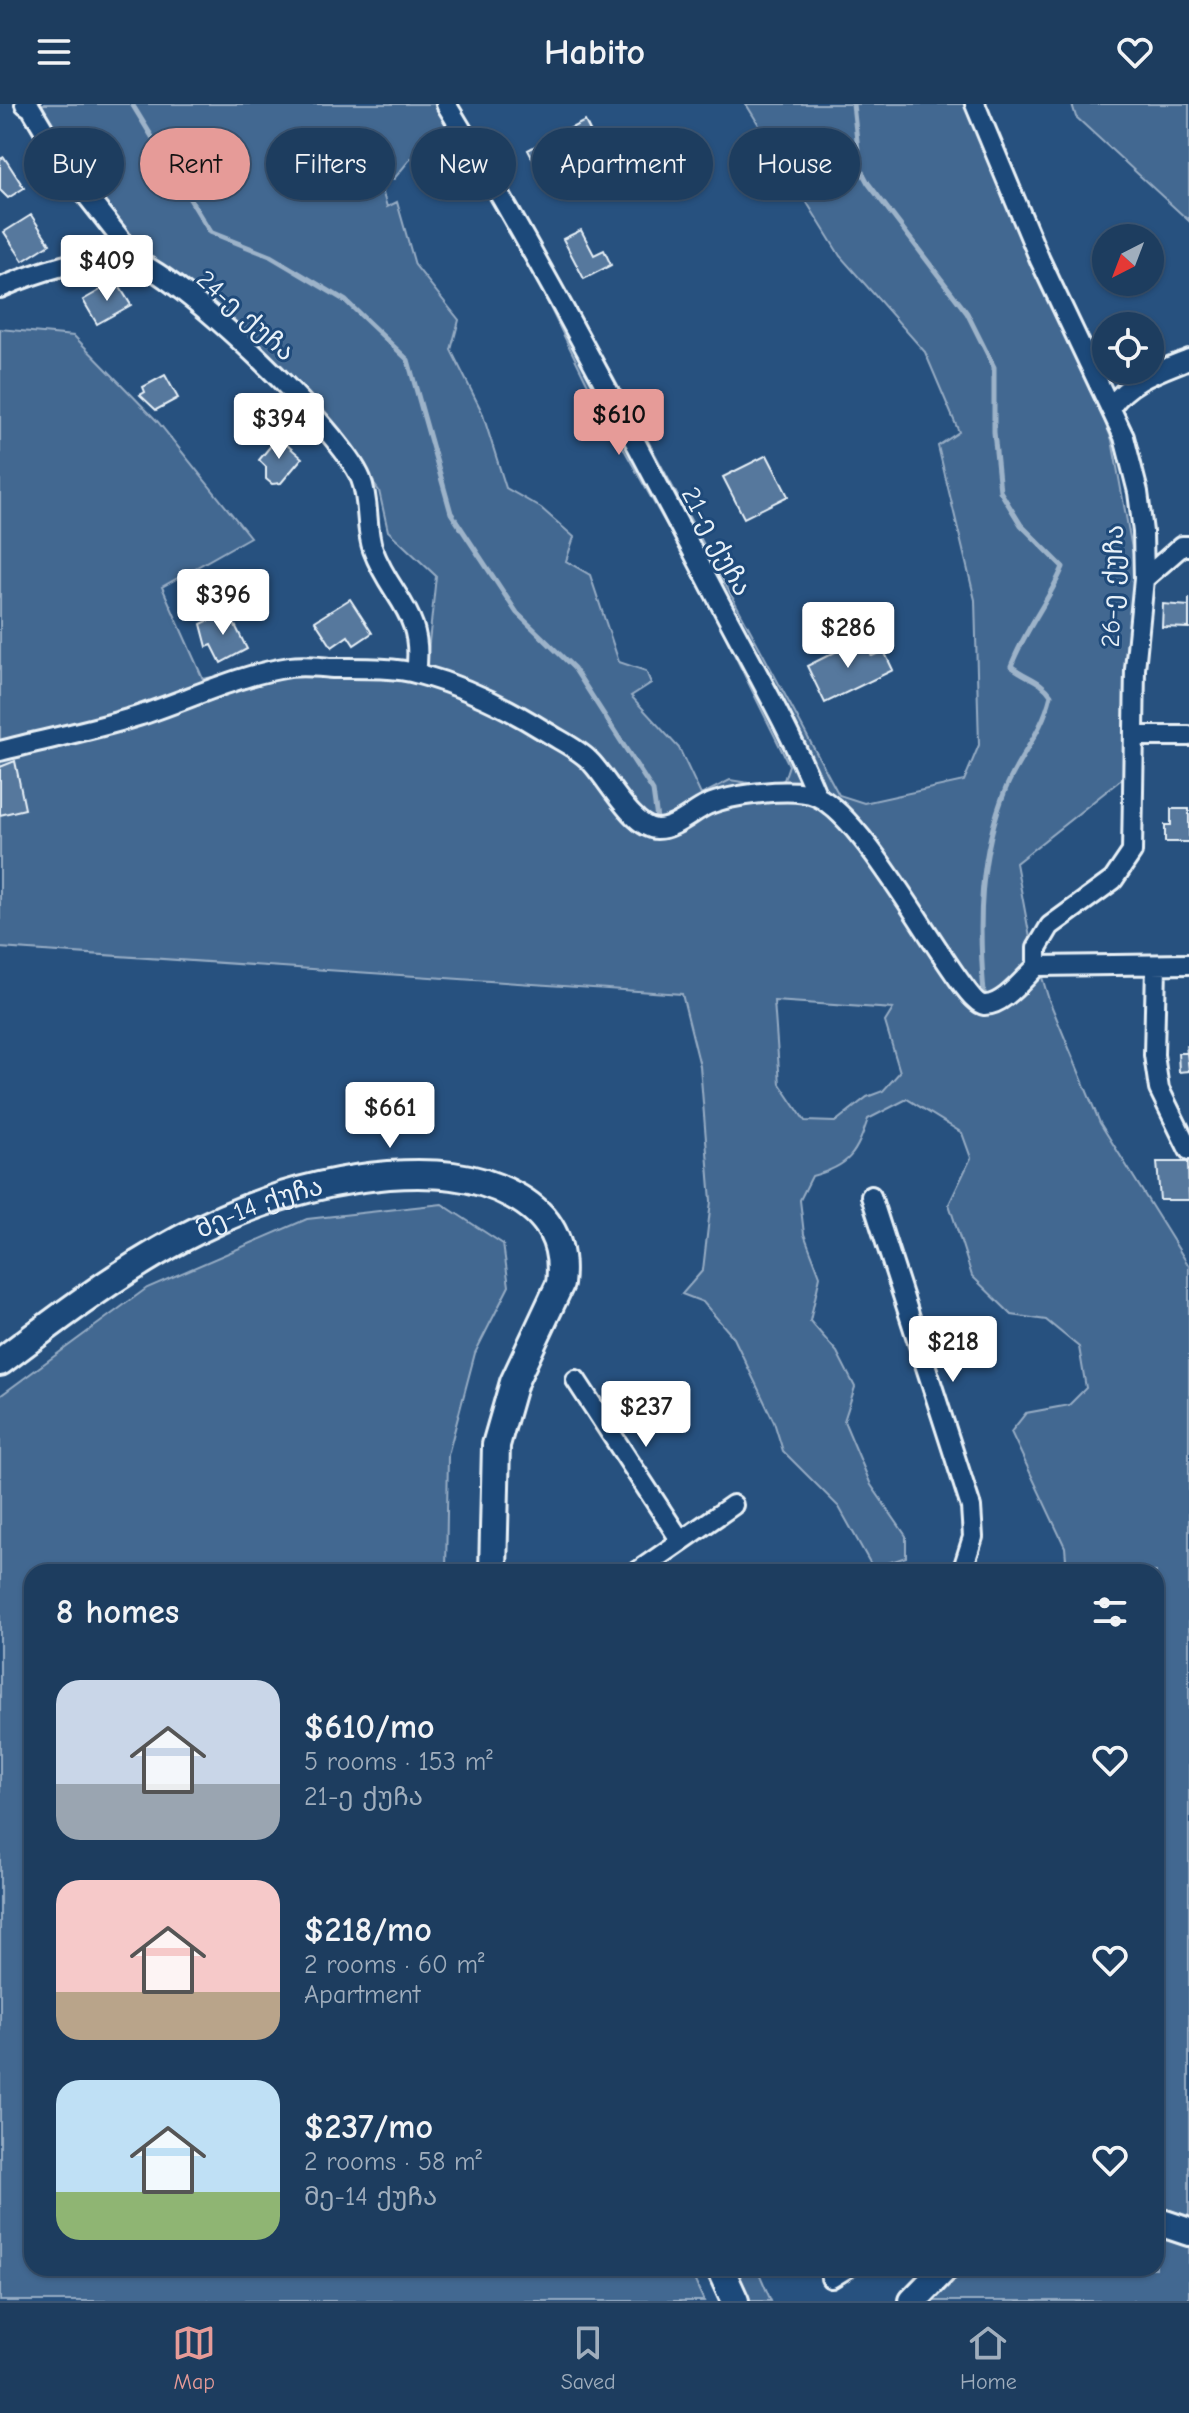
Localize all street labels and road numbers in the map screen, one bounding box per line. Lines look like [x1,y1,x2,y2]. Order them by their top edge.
street label: 24-ე ქუჩა [190,264,300,367]
street label: 21-ე ქუჩა [675,482,757,601]
street label: 26-ე ქუჩა [1096,524,1130,648]
street label: მე-14 ქუჩა [191,1171,326,1245]

